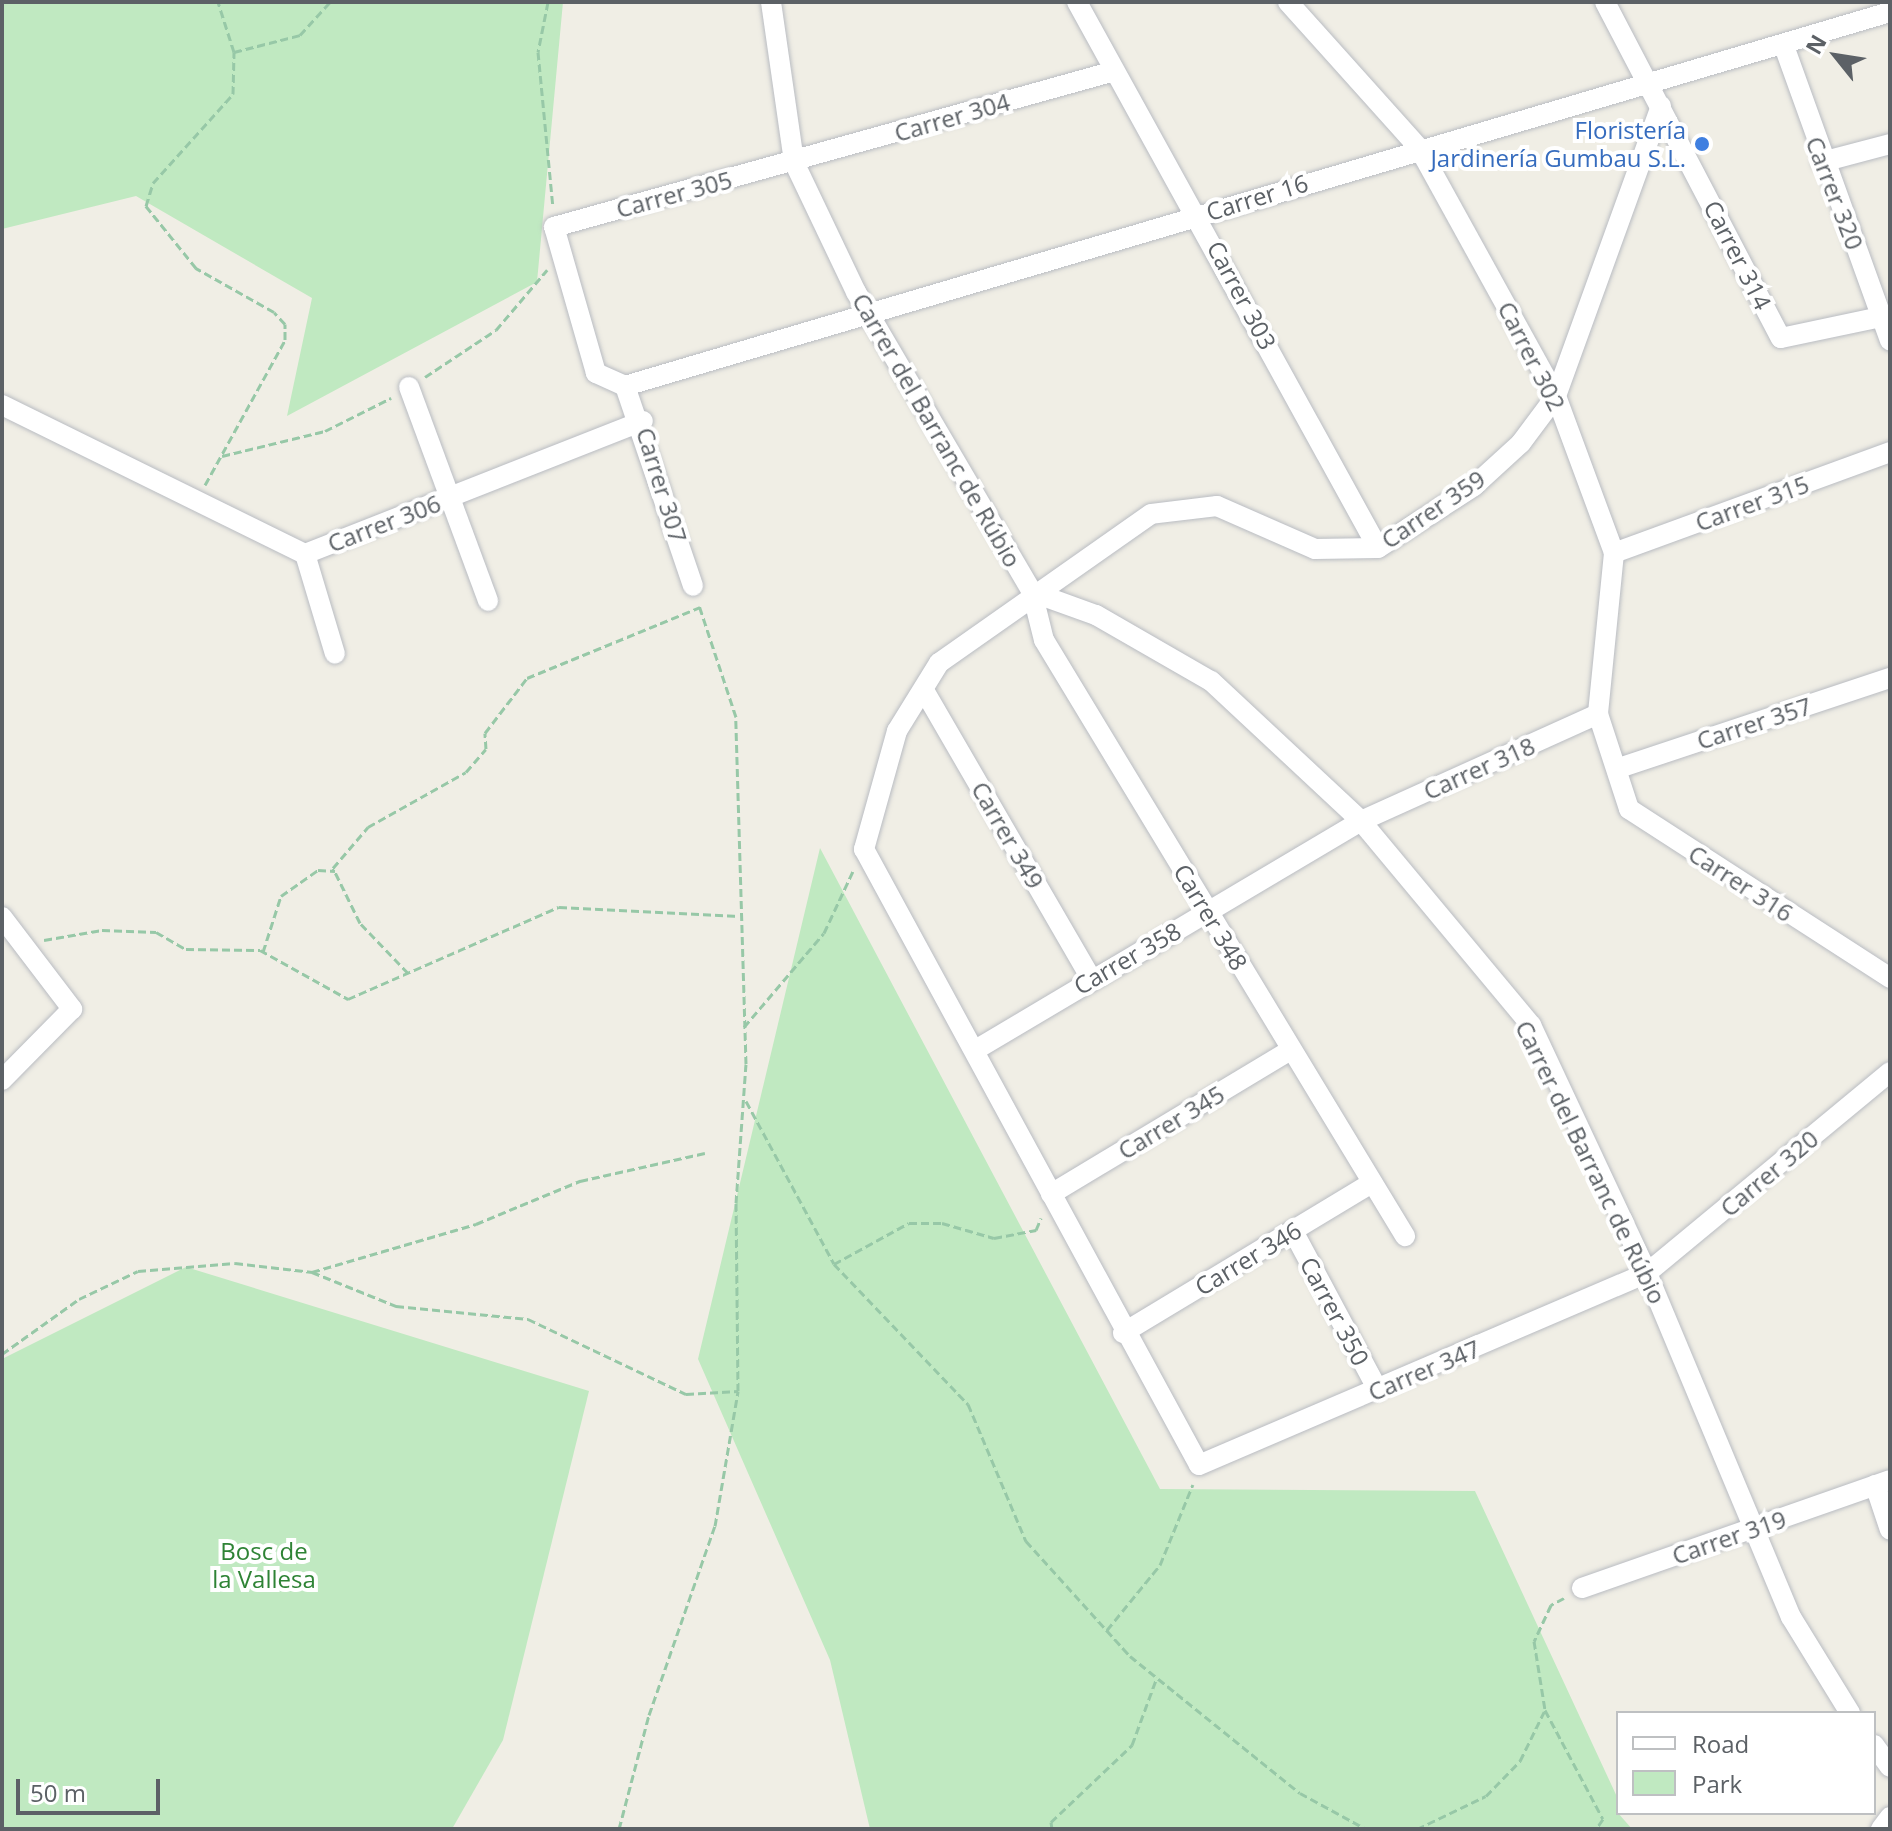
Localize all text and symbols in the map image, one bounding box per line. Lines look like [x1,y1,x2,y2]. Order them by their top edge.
north arrow [1796,16,1876,96]
text: N [1798,29,1833,59]
street label: Carrer 304 [891,87,1013,147]
place label: Floristería Jardinería Gumbau S.L. [1430,116,1686,172]
street label: Carrer 320 [1800,132,1870,254]
marker: Floristería Jardinería Gumbau S.L. [1693,135,1711,153]
street label: Carrer 305 [613,165,735,223]
street label: Carrer 16 [1203,168,1311,226]
street label: Carrer 314 [1698,196,1778,314]
street label: Carrer 303 [1201,236,1283,354]
street label: Carrer del Barranc de Rúbio [847,288,1027,572]
street label: Carrer 302 [1492,297,1572,415]
street label: Carrer 307 [631,424,693,546]
street label: Carrer 359 [1376,464,1490,554]
street label: Carrer 315 [1691,469,1813,537]
street label: Carrer 306 [323,488,445,558]
street label: Carrer 357 [1693,691,1815,755]
street label: Carrer 318 [1419,731,1539,805]
street label: Carrer 349 [966,776,1050,894]
street label: Carrer 316 [1683,839,1799,927]
street label: Carrer 348 [1168,859,1254,975]
street label: Carrer 358 [1068,916,1186,1000]
street label: Carrer del Barranc de Rúbio [1510,1016,1672,1308]
street label: Carrer 345 [1113,1079,1229,1165]
street label: Carrer 320 [1714,1124,1824,1222]
street label: Carrer 346 [1190,1215,1306,1301]
street label: Carrer 350 [1294,1252,1376,1370]
street label: Carrer 347 [1364,1334,1484,1406]
street label: Carrer 319 [1668,1504,1790,1570]
park label: Bosc de la Vallesa [212,1537,316,1593]
legend [1616,1711,1876,1815]
text: Road [1692,1727,1749,1760]
scale bar [20,1763,164,1813]
text: Park [1692,1767,1742,1800]
text: 50 m [30,1776,86,1809]

